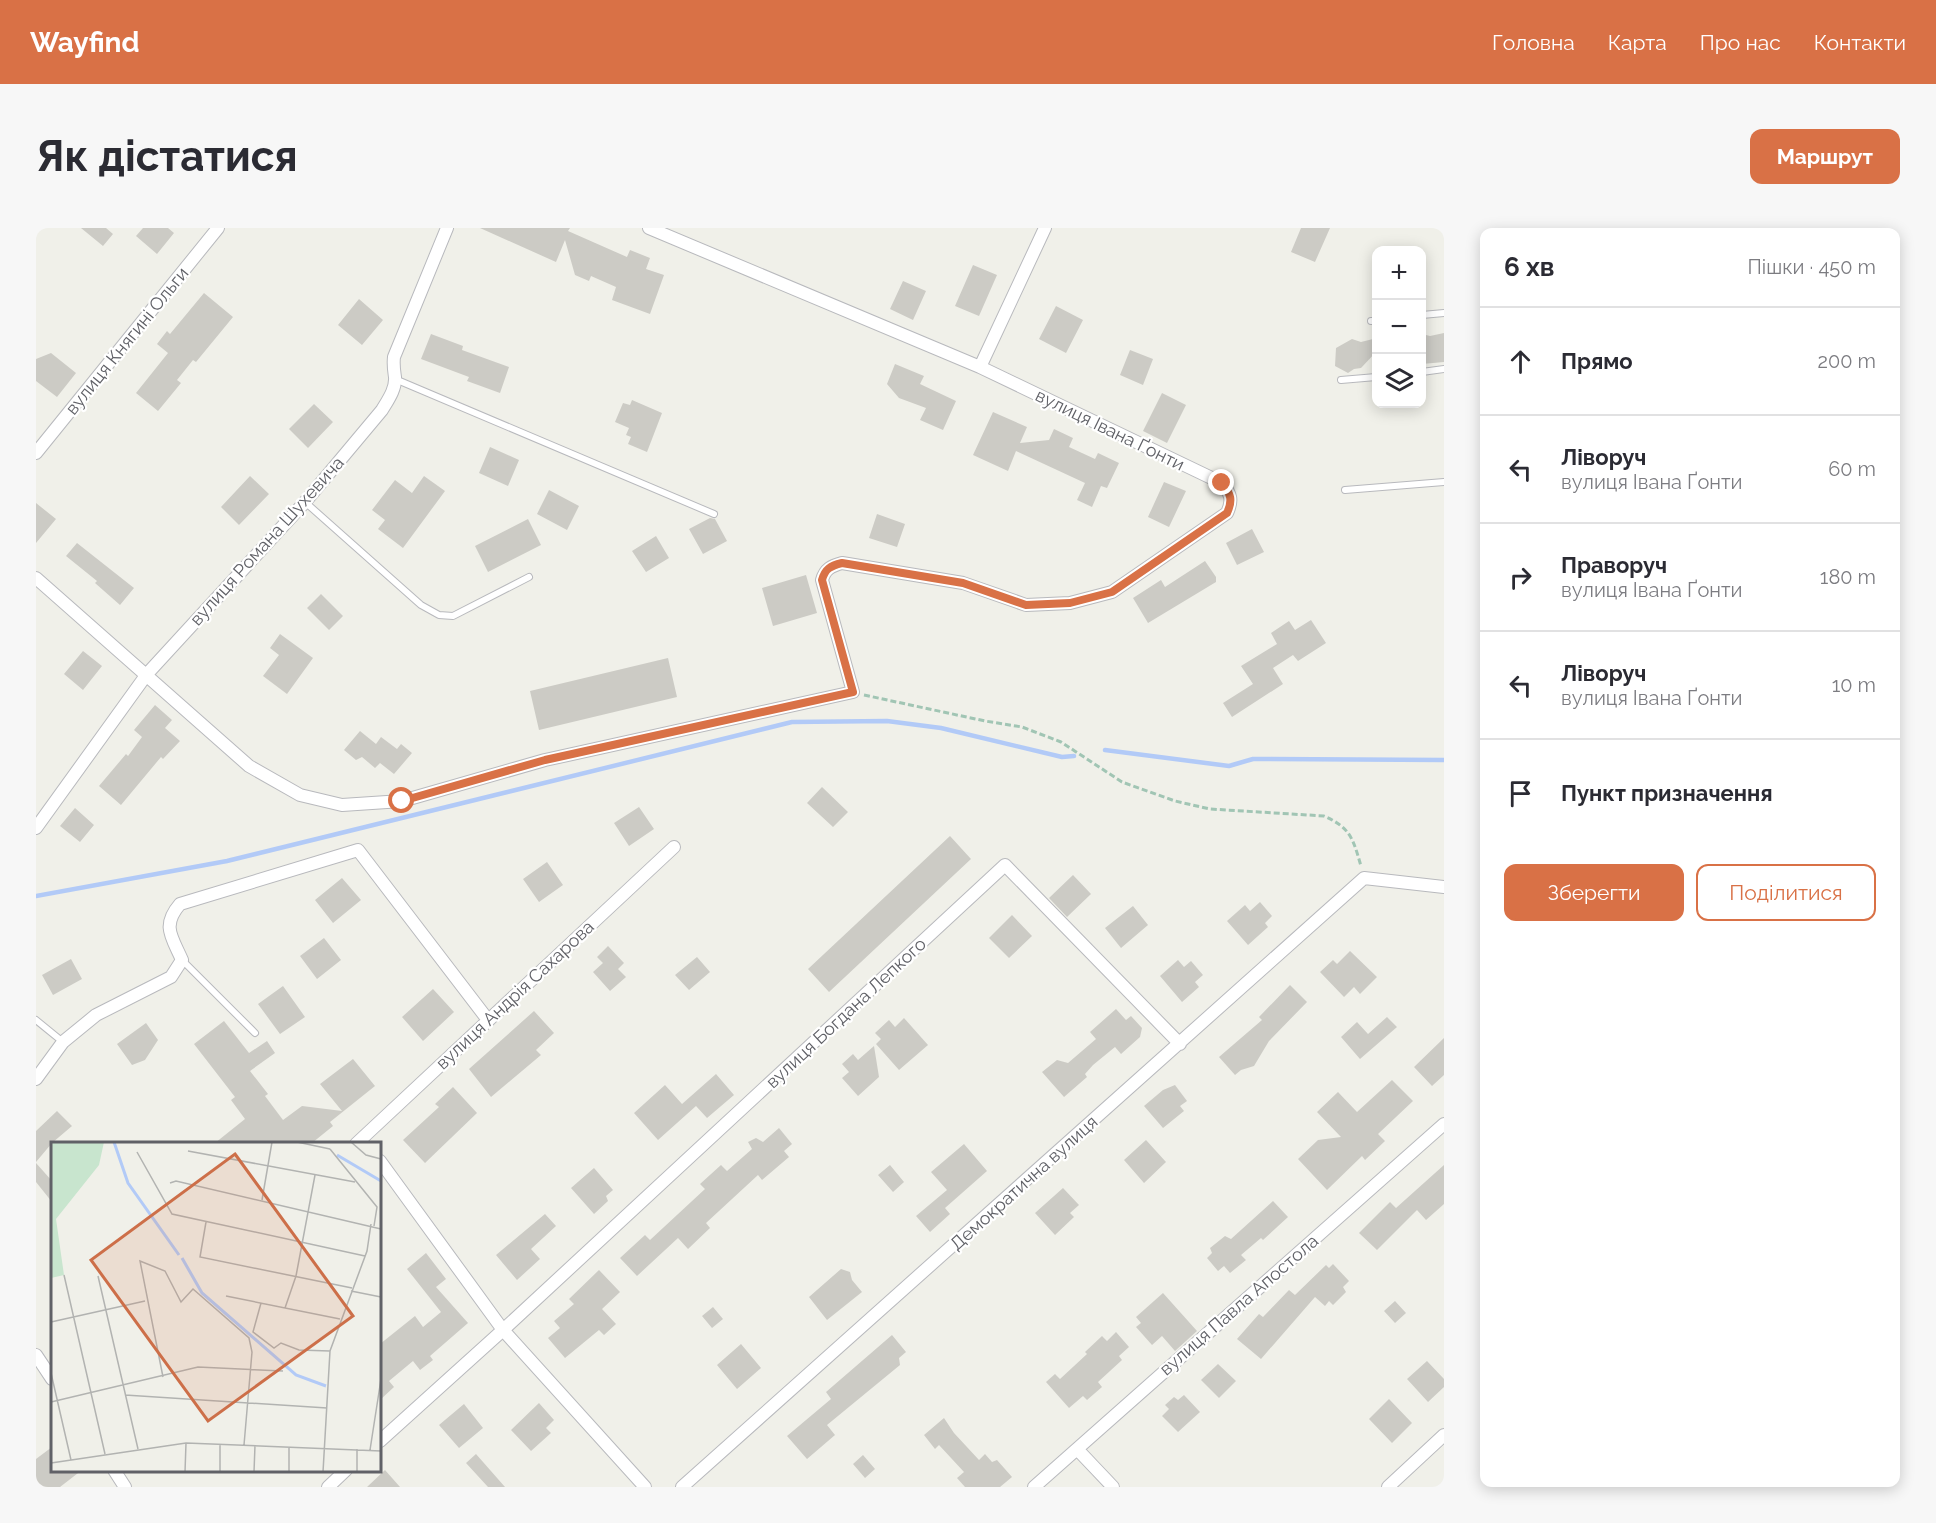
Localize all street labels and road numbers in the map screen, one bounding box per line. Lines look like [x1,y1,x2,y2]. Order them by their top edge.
street label: вулиця Княгині Ольги [61,263,192,419]
street label: вулиця Івана Ґонти [1032,384,1188,475]
street label: вулиця Романа Шухевича [185,452,348,629]
street label: вулиця Андрія Сахарова [431,916,598,1073]
street label: вулиця Богдана Лепкого [761,933,930,1092]
street label: Демократична вулиця [946,1111,1102,1254]
street label: вулиця Павла Апостола [1155,1230,1322,1379]

